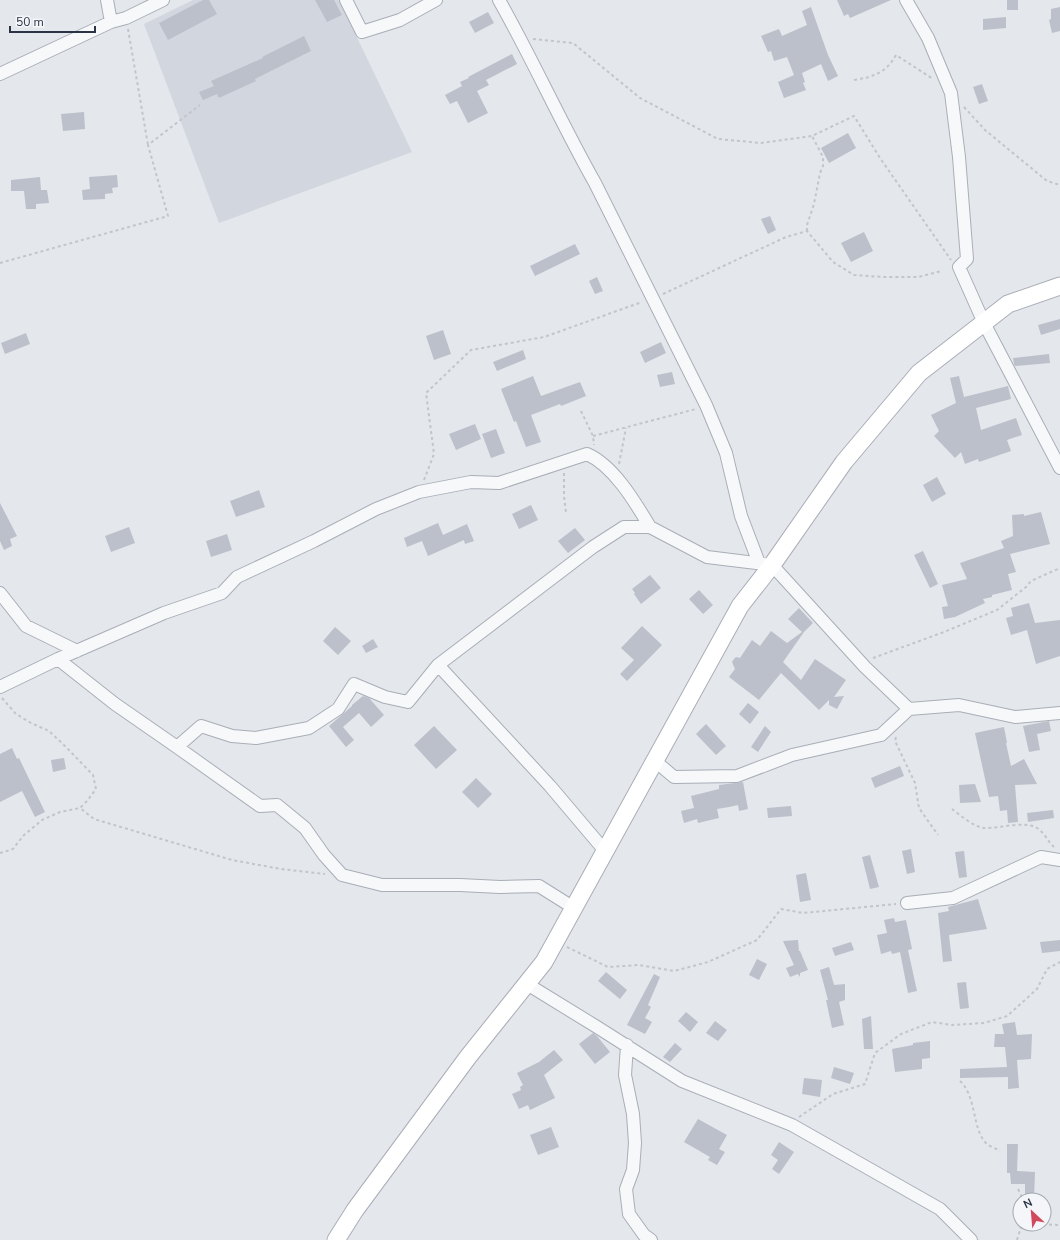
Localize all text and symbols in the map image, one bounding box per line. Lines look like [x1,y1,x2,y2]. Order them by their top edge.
scale bar [10,8,95,34]
text: 50 m [16,14,44,30]
north arrow [1012,1192,1052,1232]
text: N [1021,1195,1035,1212]

